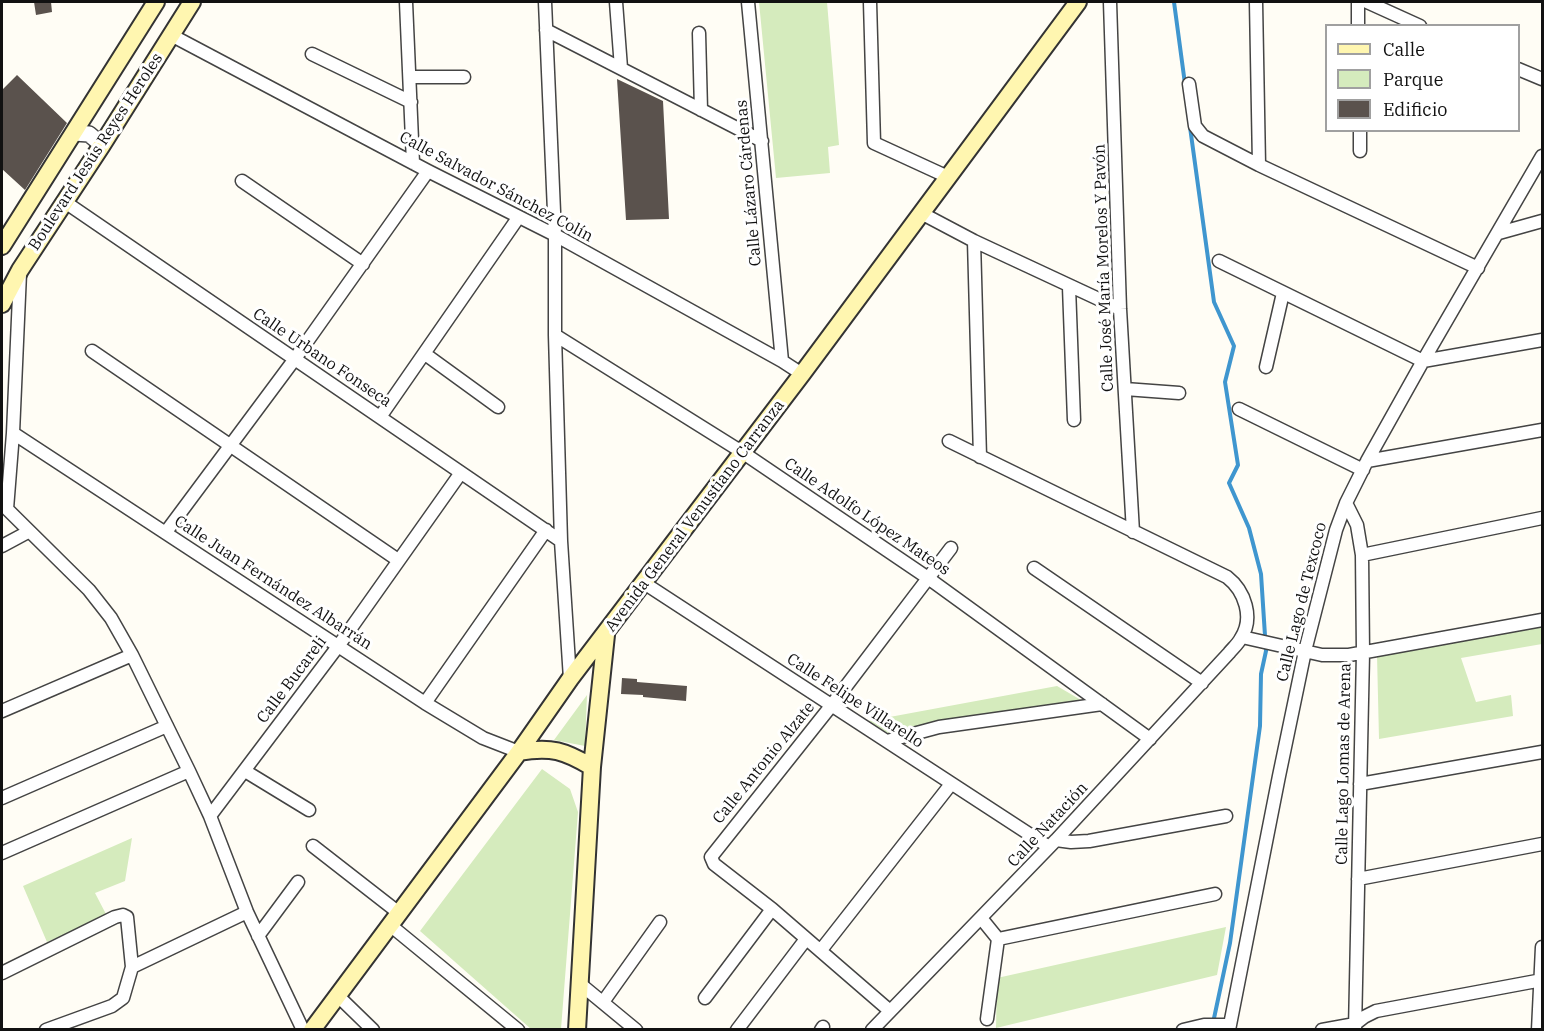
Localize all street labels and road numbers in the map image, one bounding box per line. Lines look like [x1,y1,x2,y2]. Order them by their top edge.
street label: Boulevard Jesús Reyes Heroles [25,50,167,254]
street label: Calle Lázaro Cárdenas [732,99,766,267]
street label: Calle Salvador Sánchez Colín [396,128,596,246]
street label: Calle José María Morelos Y Pavón [1090,144,1118,392]
street label: Calle Urbano Fonseca [249,304,395,412]
street label: Avenida General Venustiano Carranza [601,396,789,636]
street label: Calle Adolfo López Mateos [780,454,954,580]
street label: Calle Juan Fernández Albarrán [170,512,376,654]
street label: Calle Lago de Texcoco [1273,520,1331,684]
street label: Calle Bucareli [253,633,331,727]
street label: Calle Felipe Villarello [783,650,927,752]
street label: Calle Lago Lomas de Arena [1333,663,1355,865]
street label: Calle Antonio Alzate [709,698,819,828]
street label: Calle Natación [1004,779,1092,871]

